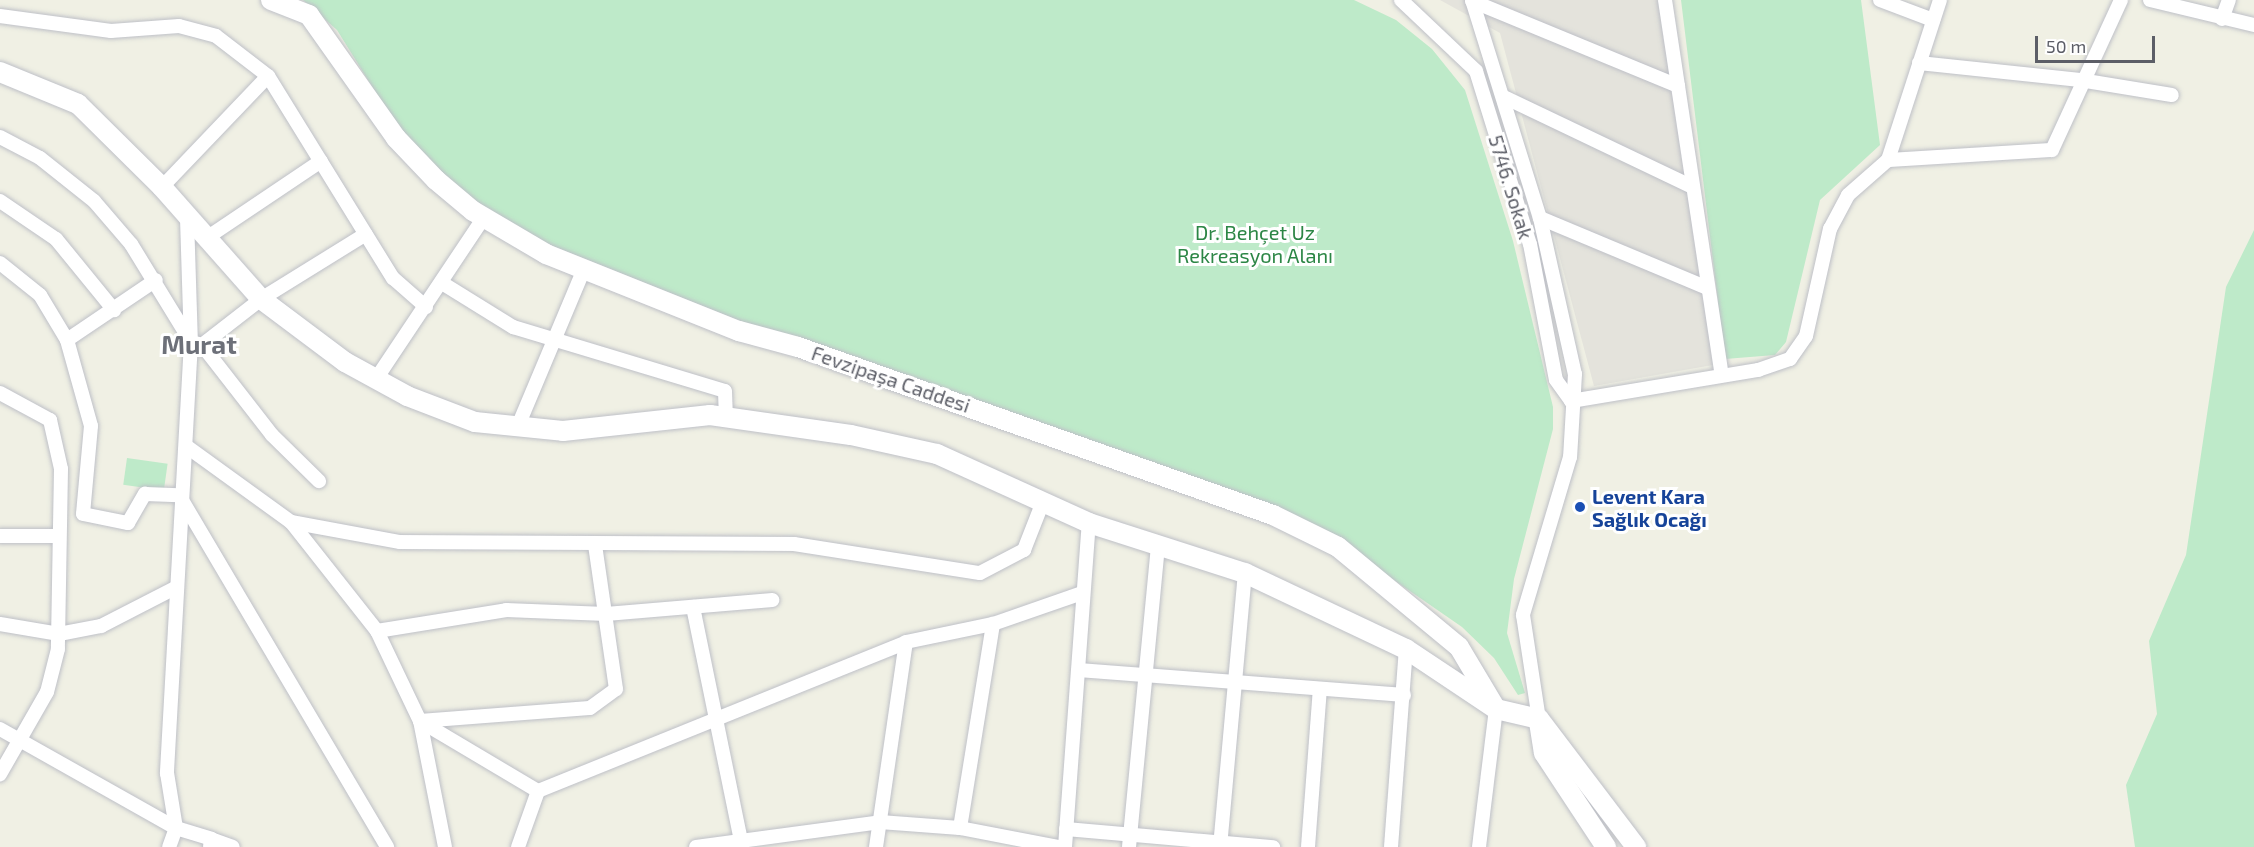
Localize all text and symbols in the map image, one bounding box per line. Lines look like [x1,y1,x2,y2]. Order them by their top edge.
scale bar [2038,24,2158,62]
text: 50 m [2046,35,2086,57]
street label: 5746. Sokak [1484,132,1538,242]
park label: Dr. Behçet Uz Rekreasyon Alanı [1177,221,1333,268]
district label: Murat [161,328,237,360]
street label: Fevzipaşa Caddesi [809,341,973,417]
place label: Levent Kara Sağlık Ocağı [1592,484,1707,531]
marker: Levent Kara Sağlık Ocağı [1573,500,1587,514]

